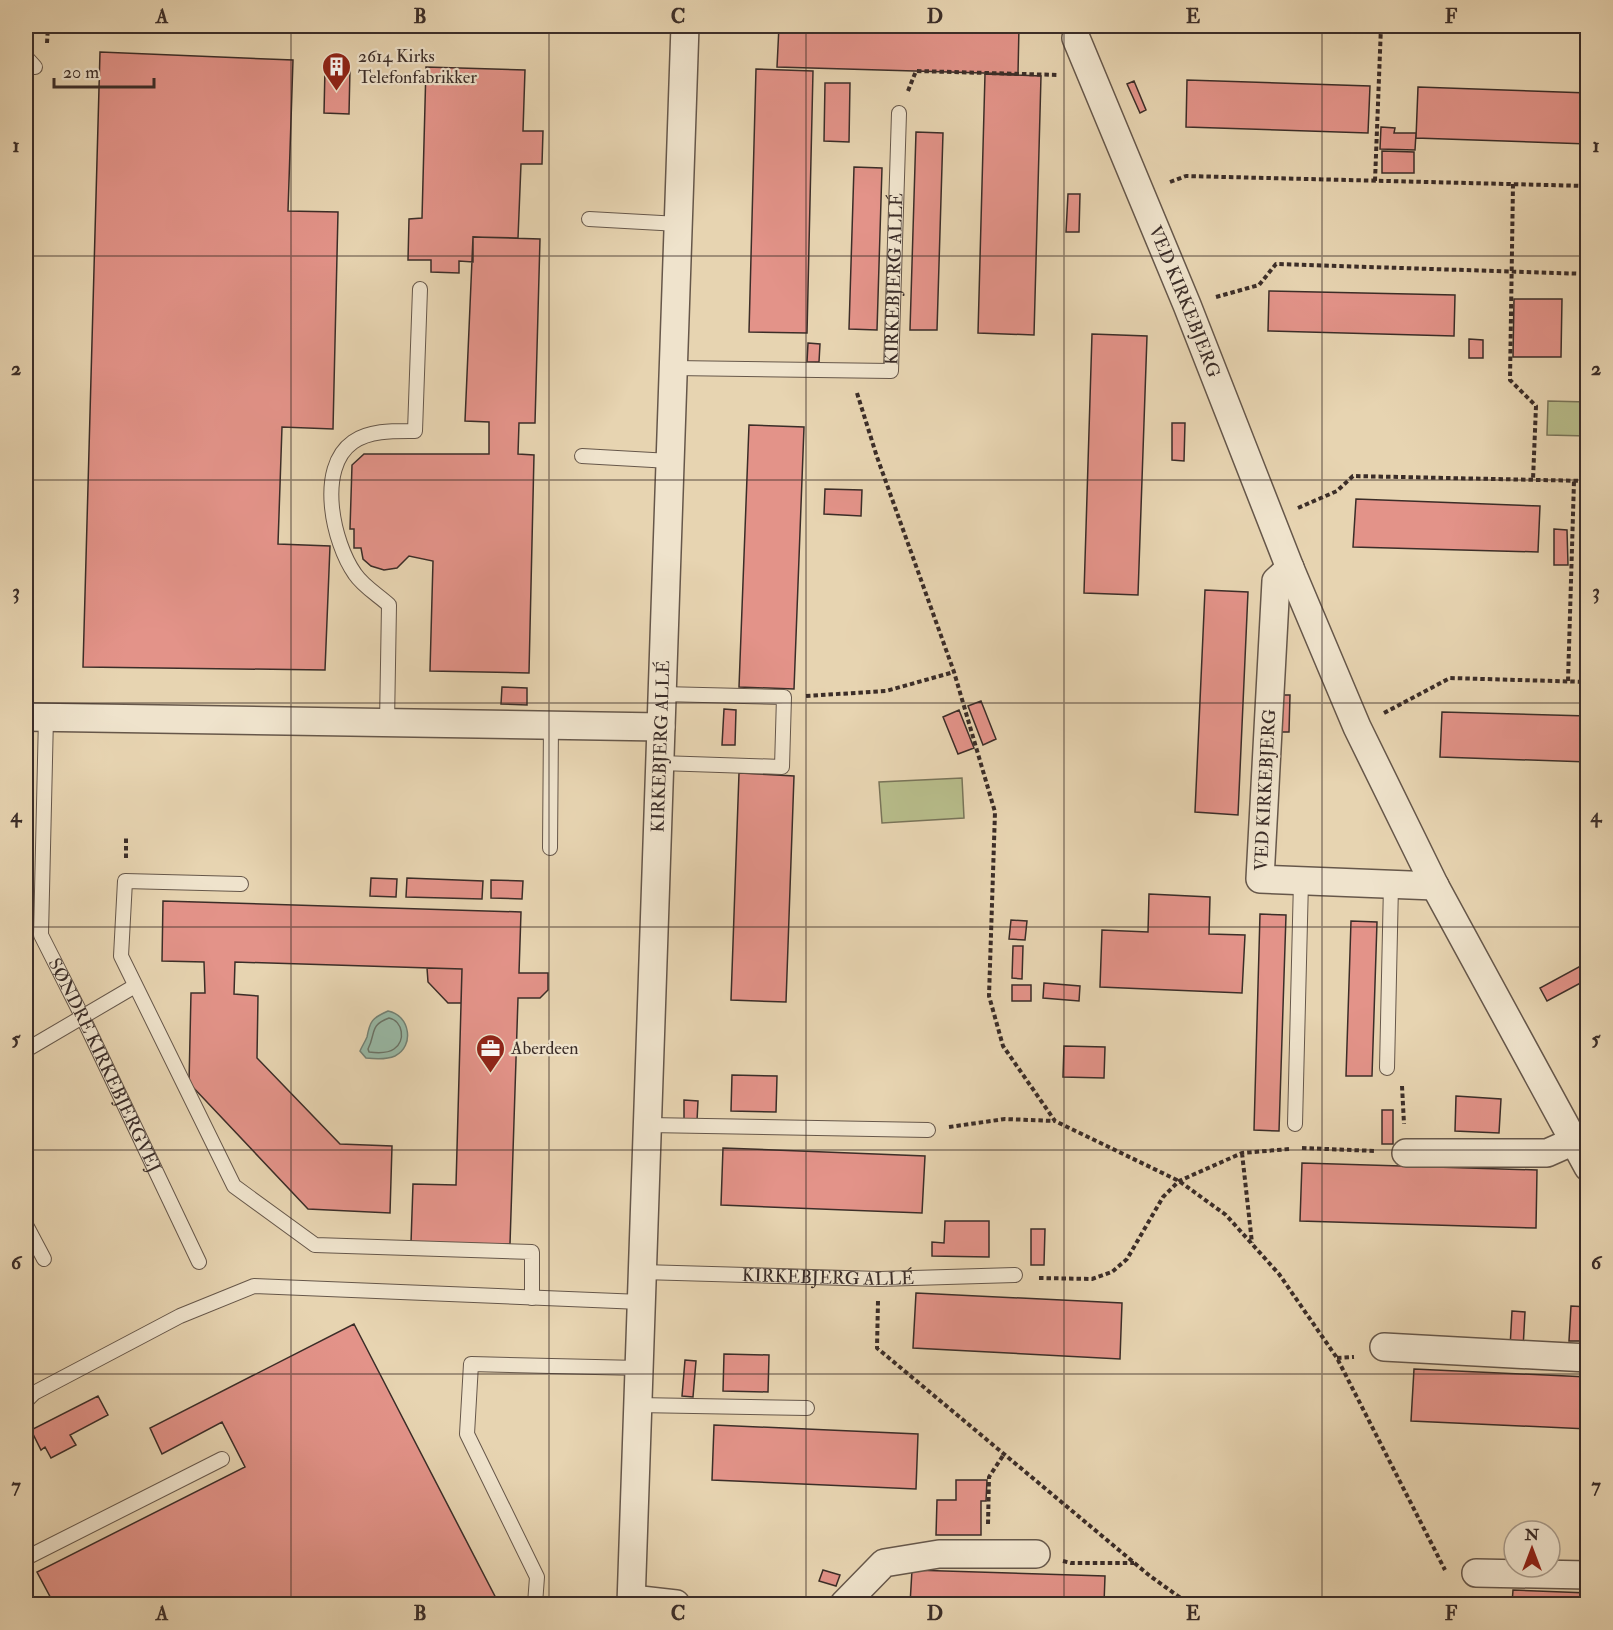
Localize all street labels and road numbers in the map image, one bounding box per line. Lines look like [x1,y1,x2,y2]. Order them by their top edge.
street label: KIRKEBJERG ALLÉ [880,193,909,366]
street label: VED KIRKEBJERG [1143,222,1225,381]
street label: KIRKEBJERG ALLÉ [646,660,675,833]
street label: VED KIRKEBJERG [1250,709,1281,872]
street label: SØNDRE KIRKEBJERGVEJ [43,954,166,1176]
street label: KIRKEBJERG ALLÉ [741,1264,914,1291]

